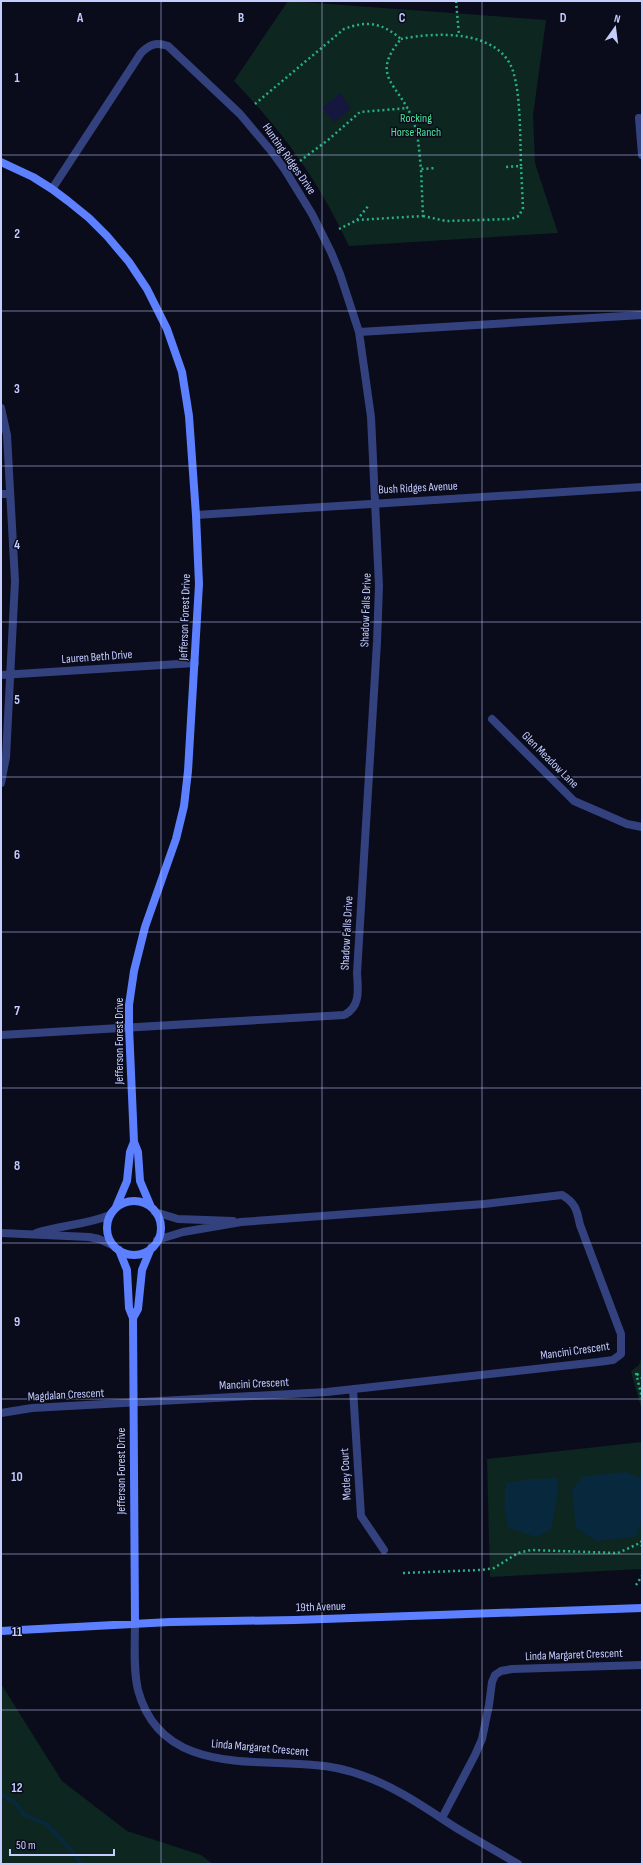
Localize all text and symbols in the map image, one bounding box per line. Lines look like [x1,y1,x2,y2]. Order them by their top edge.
north arrow [595,8,635,48]
text: A [76,10,84,26]
text: B [238,10,244,26]
text: C [399,10,406,26]
text: D [560,10,567,26]
text: N [613,12,622,26]
text: 1 [14,70,20,86]
park label: Rocking Horse Ranch [391,111,441,140]
street label: Hunting Ridges Drive [259,120,319,198]
text: 2 [14,226,20,242]
text: 3 [14,381,20,397]
street label: Bush Ridges Avenue [378,478,458,498]
text: 4 [14,537,20,553]
street label: Jefferson Forest Drive [176,573,194,662]
street label: Shadow Falls Drive [357,573,375,647]
street label: Lauren Beth Drive [61,647,133,667]
text: 5 [14,692,20,708]
street label: Glen Meadow Lane [518,728,582,792]
text: 6 [14,847,20,863]
street label: Shadow Falls Drive [338,895,356,970]
street label: Jefferson Forest Drive [112,998,127,1085]
text: 7 [14,1003,20,1019]
text: 8 [14,1158,20,1174]
text: 9 [14,1314,20,1330]
street label: Mancini Crescent [539,1339,611,1363]
street label: Mancini Crescent [219,1375,290,1393]
street label: Magdalan Crescent [27,1385,105,1404]
street label: Jefferson Forest Drive [114,1428,129,1515]
street label: Motley Court [337,1447,355,1500]
text: 10 [11,1469,23,1485]
street label: 19th Avenue [296,1599,346,1615]
text: 11 [12,1624,22,1640]
street label: Linda Margaret Crescent [525,1646,623,1664]
street label: Linda Margaret Crescent [211,1736,310,1760]
text: 12 [12,1780,23,1796]
scale bar [10,1831,114,1857]
text: 50 m [16,1838,36,1853]

